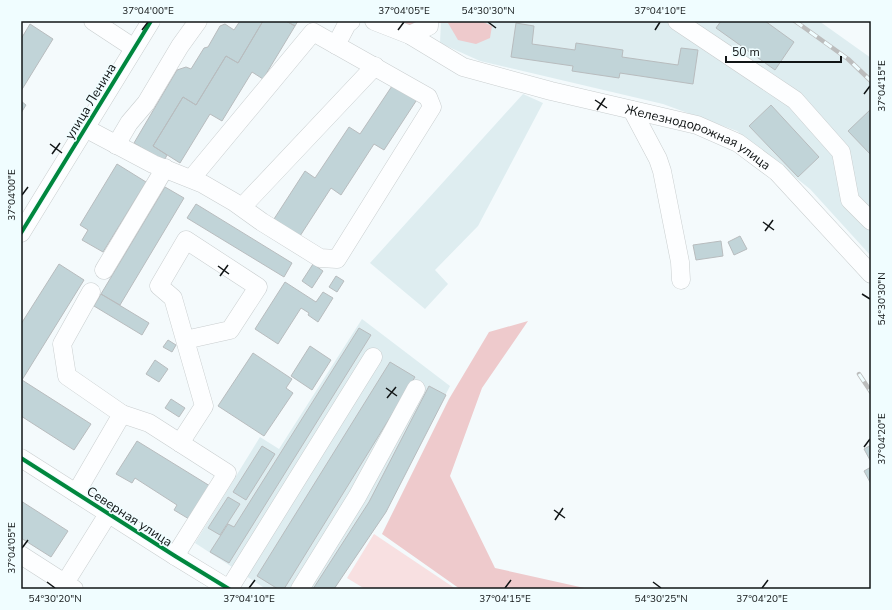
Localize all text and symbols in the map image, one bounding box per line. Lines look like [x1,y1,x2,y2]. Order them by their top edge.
text: 37°04'00"E [122,4,174,18]
text: 37°04'05"E [378,4,430,18]
text: 54°30'30"N [461,4,515,18]
text: 37°04'10"E [634,4,686,18]
scale bar [726,38,841,64]
text: 50 m [732,44,760,60]
street label: улица Ленина [61,60,121,143]
text: 37°04'15"E [875,60,889,112]
street label: Железнодорожная улица [623,101,774,174]
text: 37°04'00"E [5,169,19,221]
text: 54°30'30"N [875,272,889,326]
text: 37°04'20"E [875,413,889,465]
street label: Северная улица [83,482,176,551]
text: 37°04'05"E [5,522,19,574]
text: 54°30'20"N [28,592,82,606]
text: 37°04'10"E [223,592,275,606]
text: 37°04'15"E [479,592,531,606]
text: 54°30'25"N [634,592,688,606]
text: 37°04'20"E [736,592,788,606]

